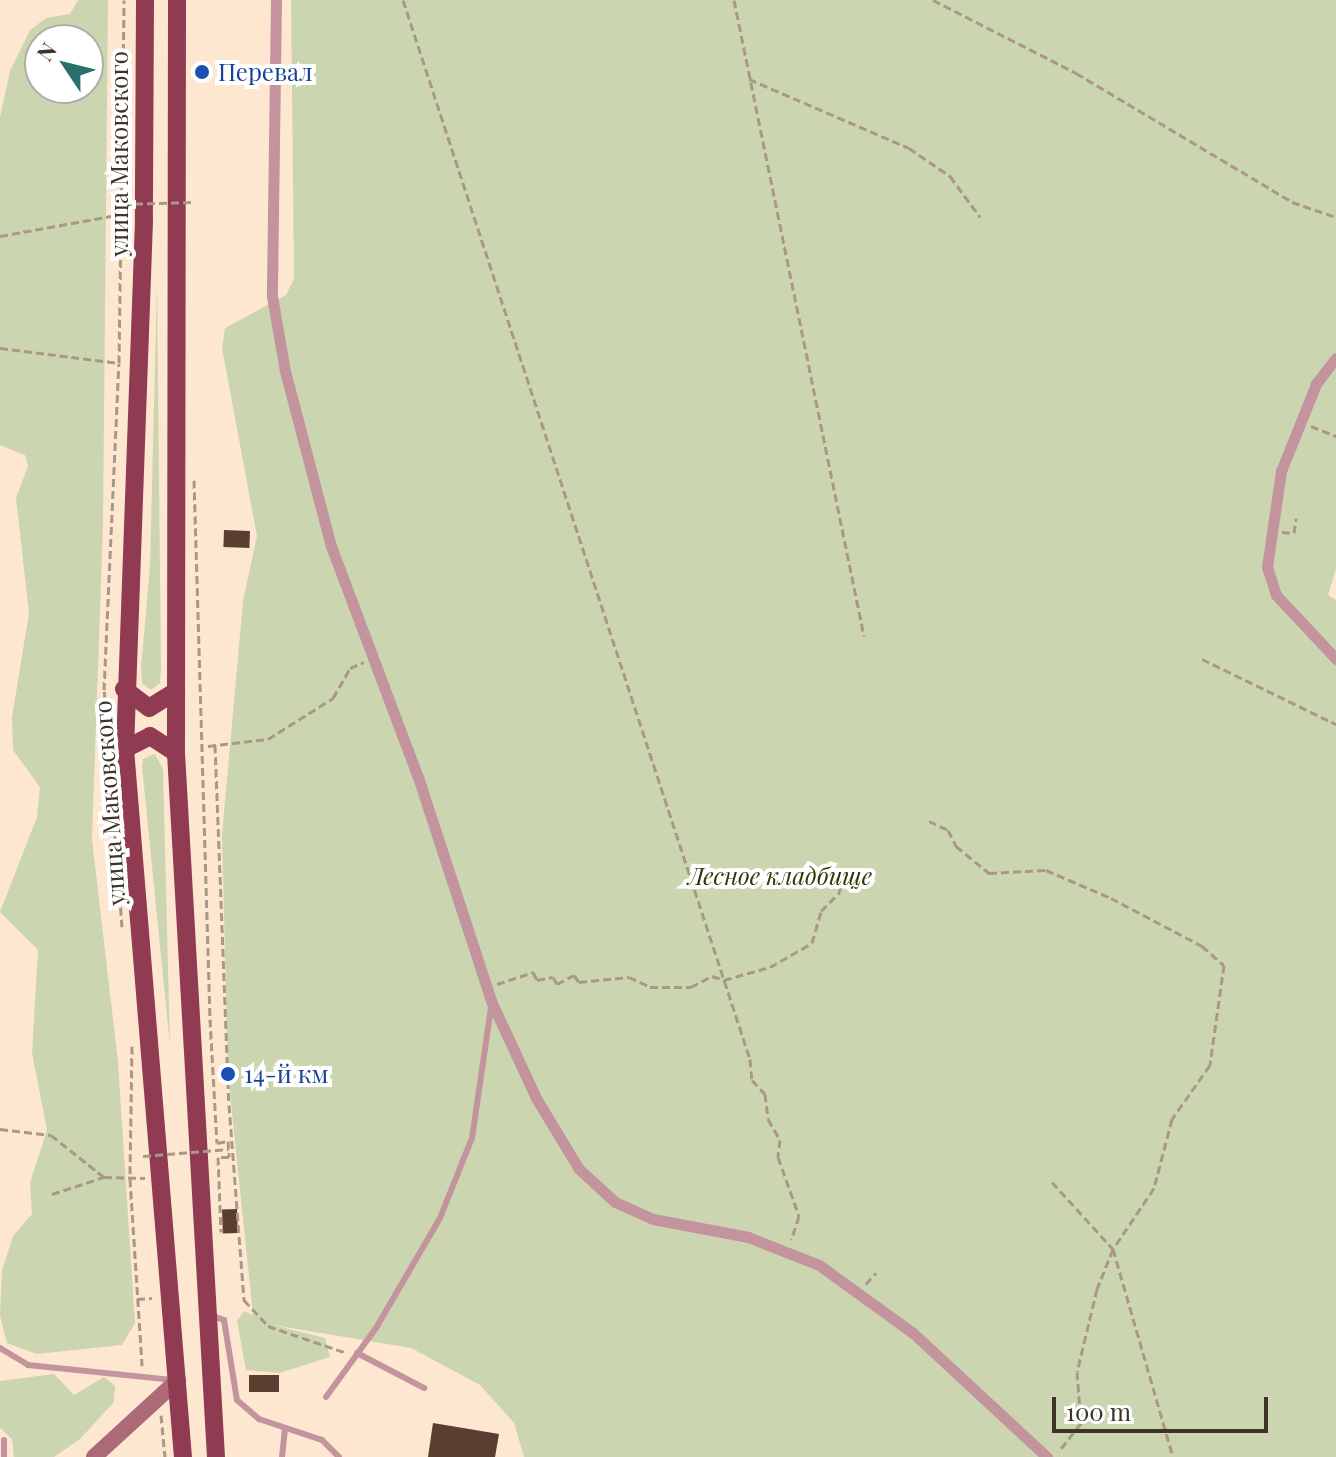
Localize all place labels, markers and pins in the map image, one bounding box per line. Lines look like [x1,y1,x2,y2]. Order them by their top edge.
place label: Перевал [218,58,313,86]
marker: Перевал [193,63,211,81]
place label: 14-й км [244,1060,328,1088]
marker: 14-й км [219,1065,237,1083]

